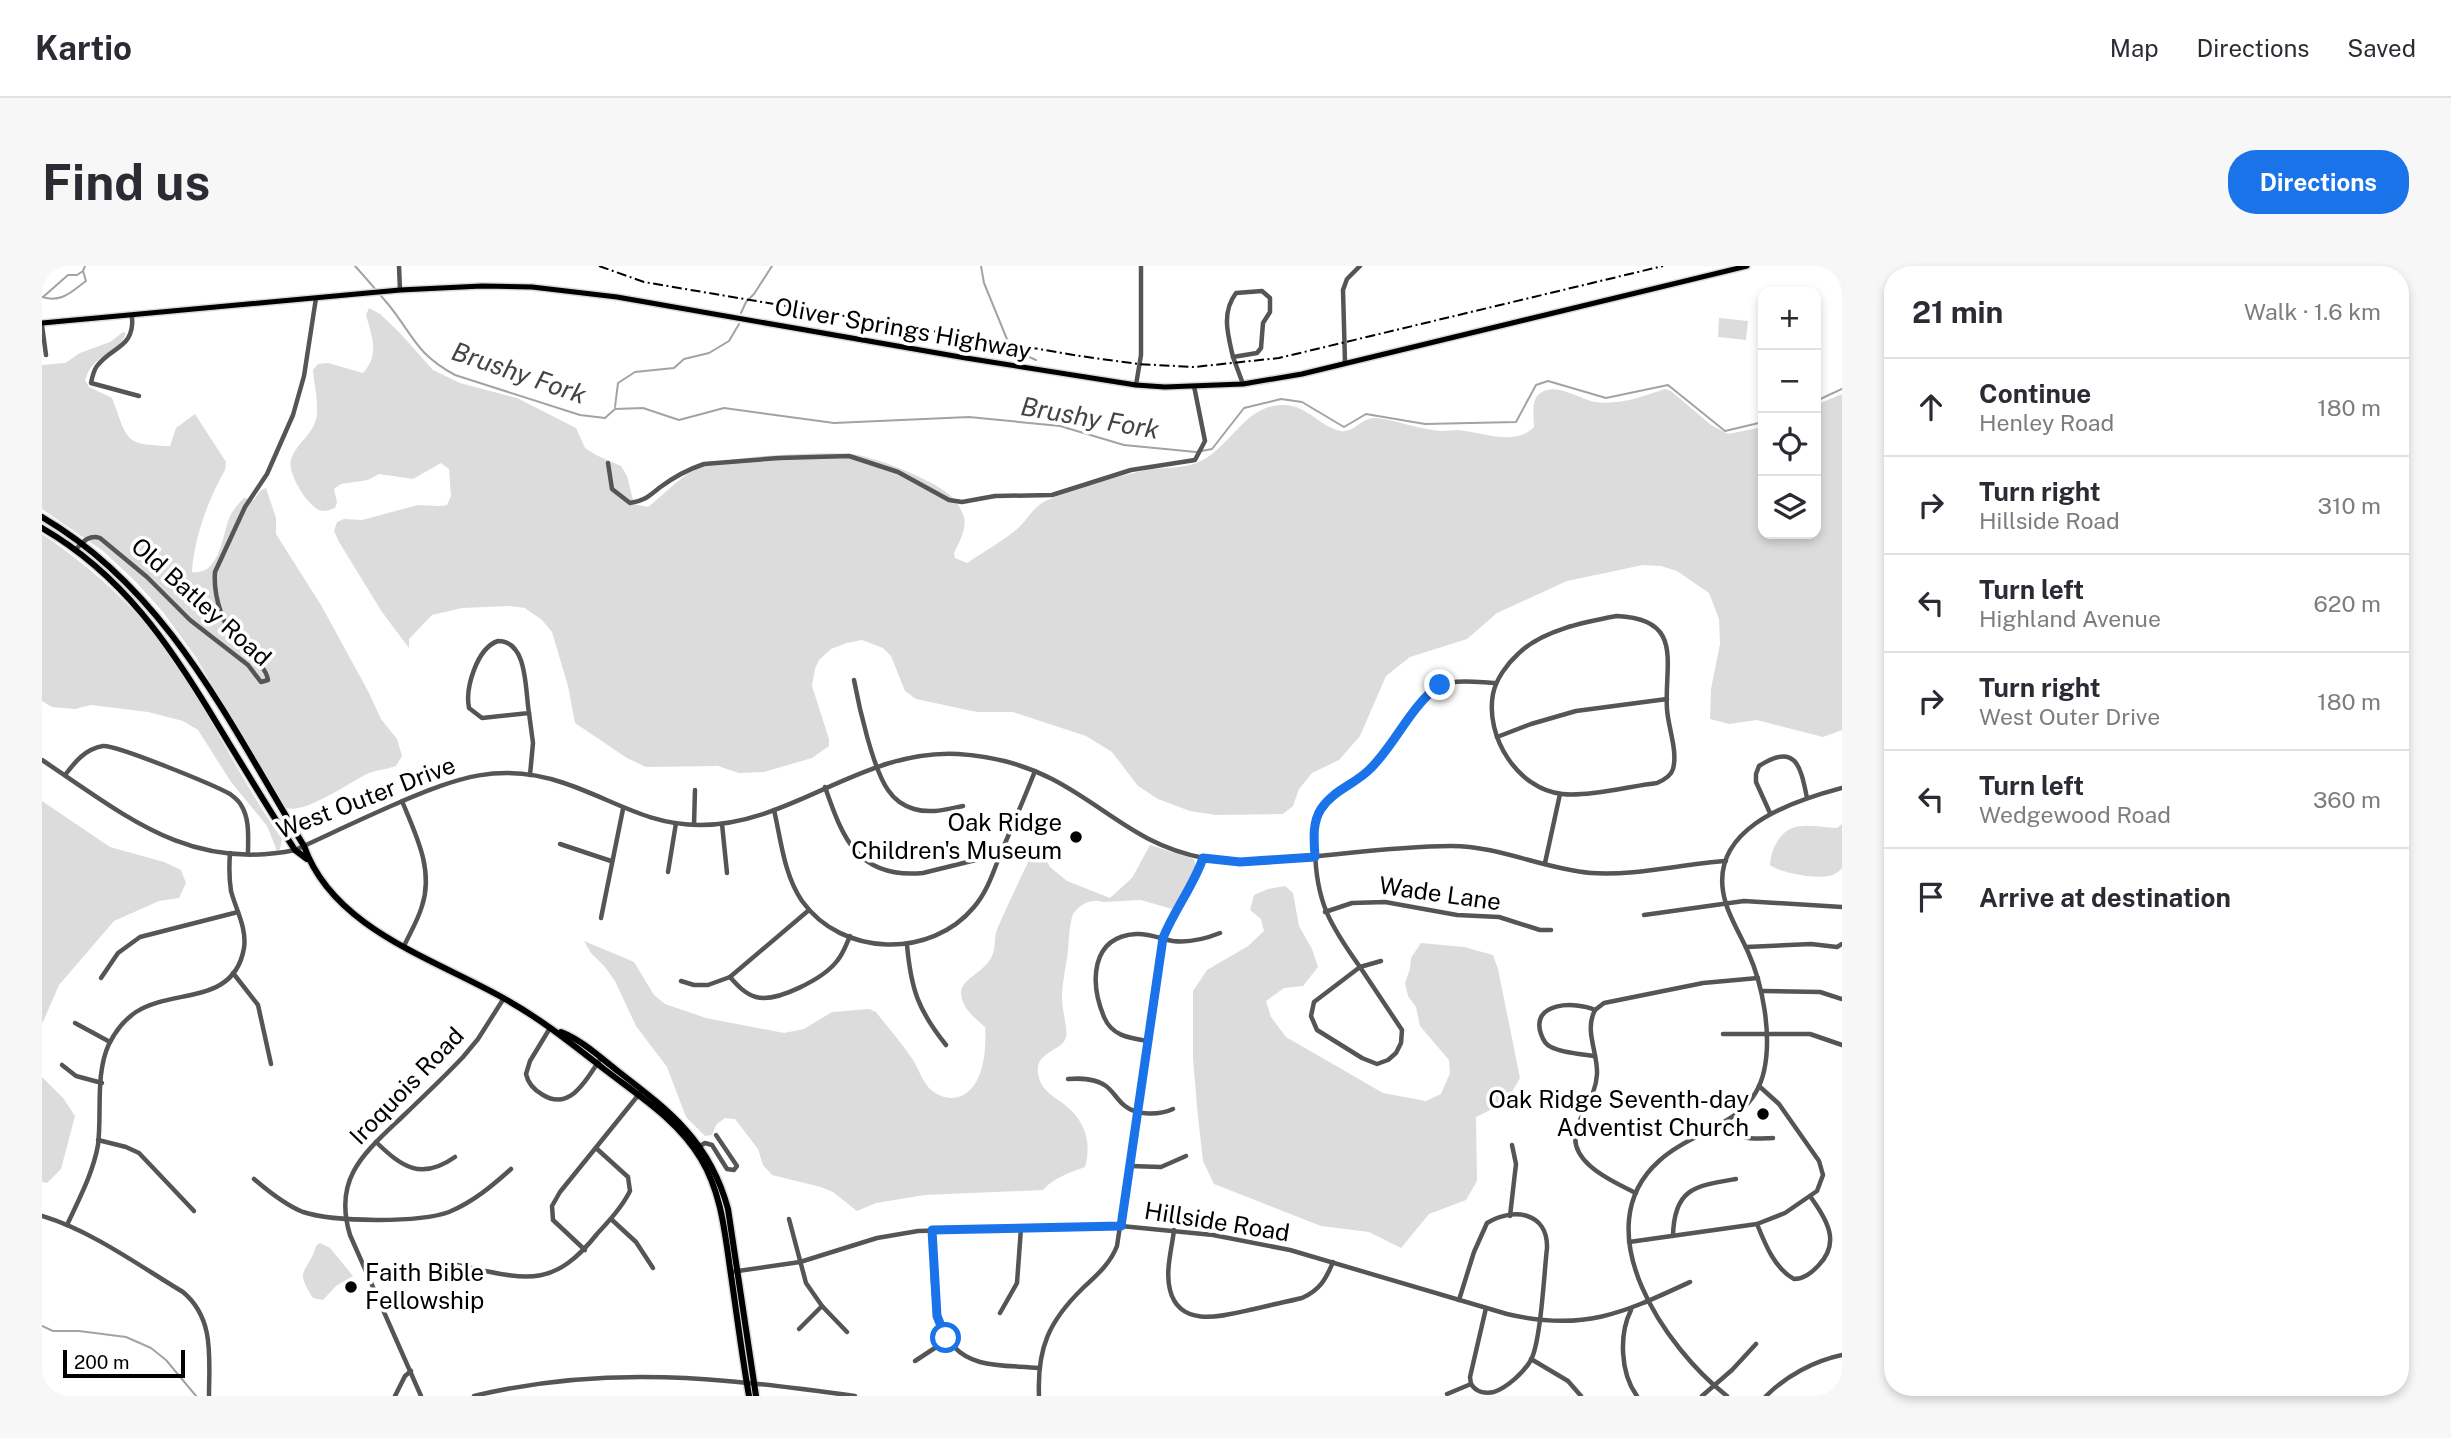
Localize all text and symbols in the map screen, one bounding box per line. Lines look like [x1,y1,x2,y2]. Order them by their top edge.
text: Kartio [35,29,132,67]
text: Map [2110,34,2159,62]
text: Directions [2197,34,2309,62]
text: Saved [2347,34,2416,62]
button: Directions [2228,150,2409,214]
text: Find us [42,153,210,211]
map controls [1758,287,1821,539]
button: + [1758,287,1821,350]
street label: Oliver Springs Highway [773,292,1034,364]
text: 21 min [1912,294,2003,330]
text: Walk · 1.6 km [2244,298,2381,325]
water label: Brushy Fork [448,335,590,410]
button: − [1758,350,1821,413]
text: Continue [1979,378,2091,409]
icon: ahead [1912,388,1950,426]
water label: Brushy Fork [1018,390,1162,445]
text: 180 m [2317,394,2381,421]
text: Henley Road [1979,409,2114,436]
button: locate [1758,413,1821,476]
button: layers [1758,476,1821,539]
text: Turn right [1979,476,2101,507]
icon: right [1912,486,1950,524]
text: 310 m [2318,492,2381,519]
text: Hillside Road [1979,507,2120,534]
street label: Old Batley Road [126,531,277,671]
text: Turn left [1979,574,2084,605]
icon: left [1912,584,1950,622]
text: 620 m [2313,590,2381,617]
text: Highland Avenue [1979,605,2161,632]
route end [1424,669,1455,700]
text: Turn right [1979,672,2101,703]
icon: right [1912,682,1950,720]
text: 180 m [2317,688,2381,715]
text: West Outer Drive [1979,703,2160,730]
street label: West Outer Drive [272,750,459,844]
text: Turn left [1979,770,2084,801]
icon: left [1912,780,1950,818]
text: 360 m [2313,786,2381,813]
text: Wedgewood Road [1979,801,2171,828]
place label: Oak Ridge Children's Museum [851,808,1062,864]
marker: Oak Ridge Children's Museum [1068,829,1084,845]
street label: Wade Lane [1377,871,1503,915]
icon: arrive [1912,878,1950,916]
text: Arrive at destination [1979,882,2231,913]
street label: Iroquois Road [343,1021,469,1150]
place label: Oak Ridge Seventh-day Adventist Church [1488,1085,1749,1141]
marker: Oak Ridge Seventh-day Adventist Church [1755,1106,1771,1122]
street label: Hillside Road [1142,1196,1292,1246]
place label: Faith Bible Fellowship [365,1258,484,1314]
marker: Faith Bible Fellowship [343,1279,359,1295]
route start [930,1322,961,1353]
scale bar [63,1347,186,1379]
text: 200 m [74,1351,130,1373]

